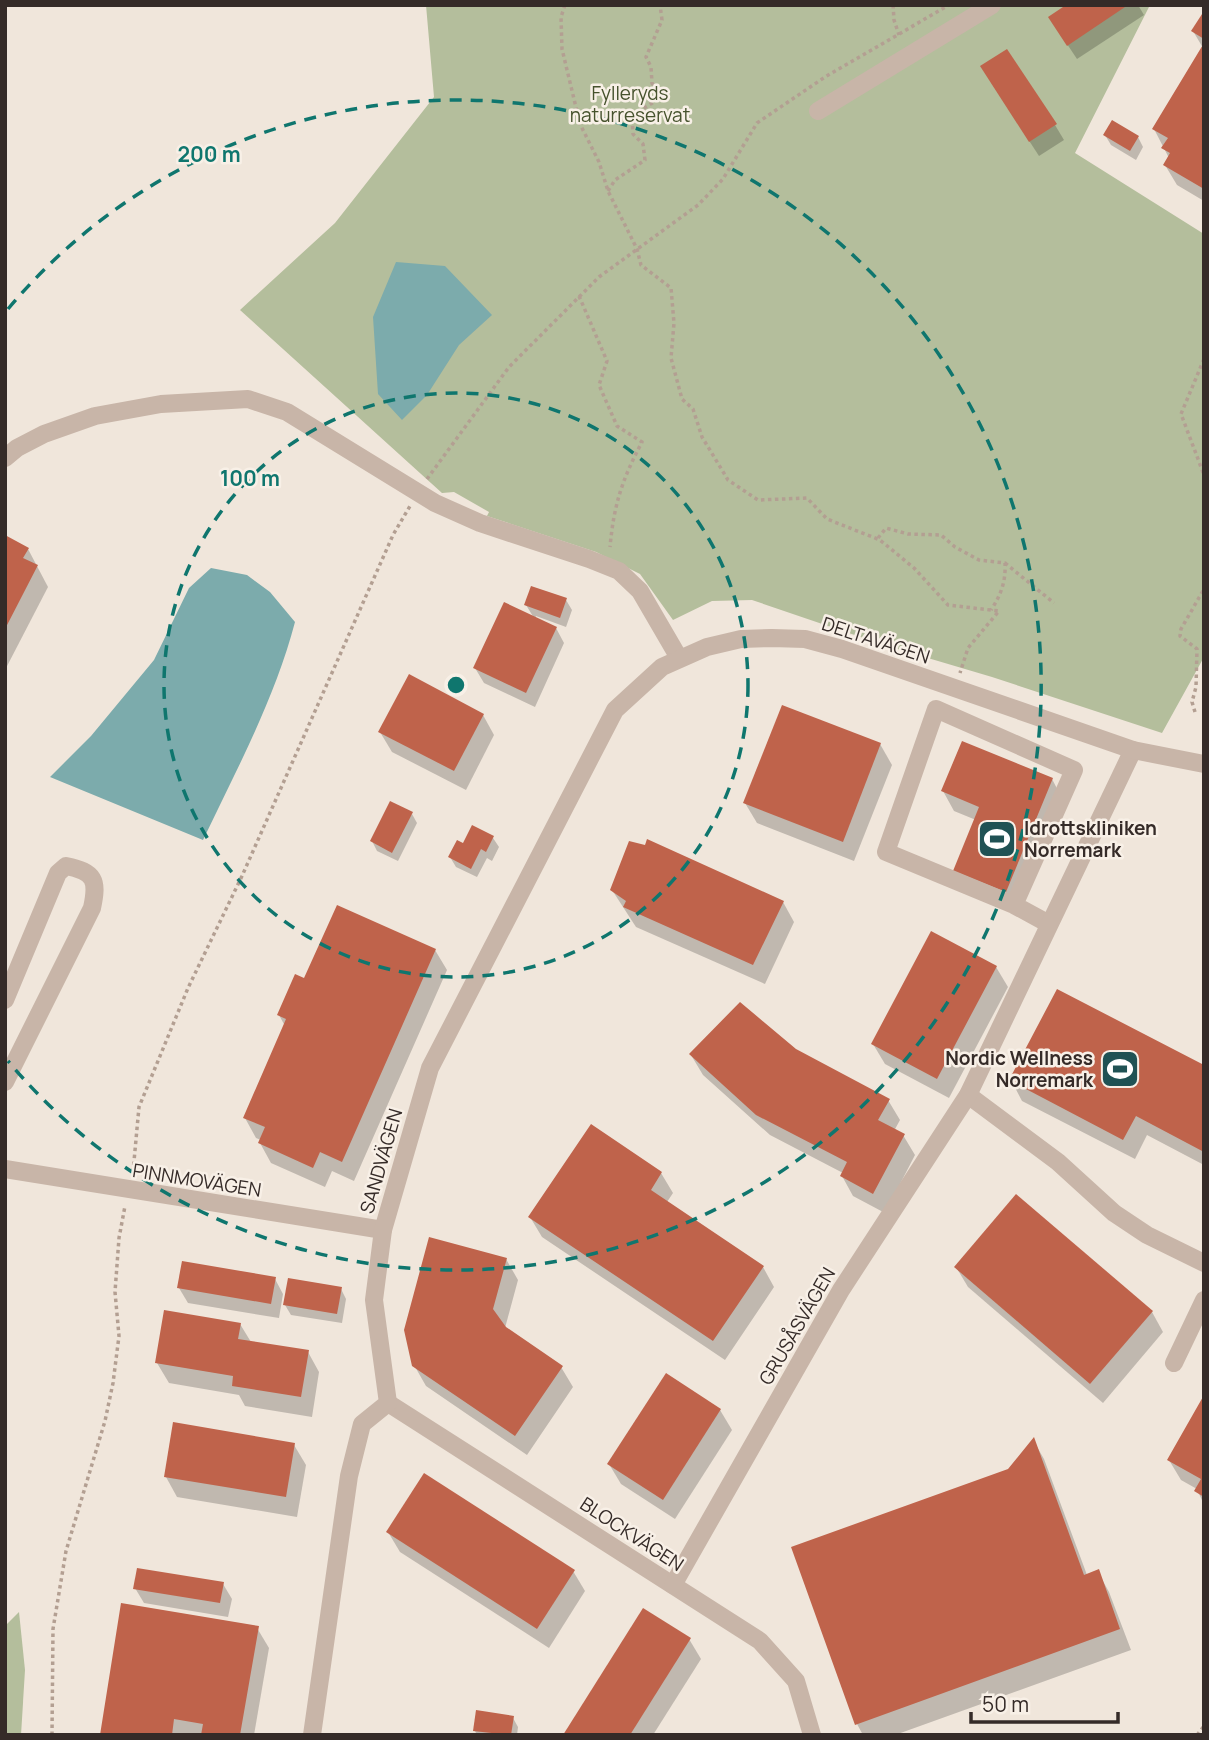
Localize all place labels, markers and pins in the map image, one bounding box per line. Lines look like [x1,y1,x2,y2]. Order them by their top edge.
centre of rings [444,673,468,697]
place label: Idrottskliniken Norremark [1024,815,1157,863]
sports icon: Idrottskliniken Norremark [976,818,1018,860]
place label: Nordic Wellness Norremark [945,1045,1094,1093]
sports icon: Nordic Wellness Norremark [1099,1048,1141,1090]

